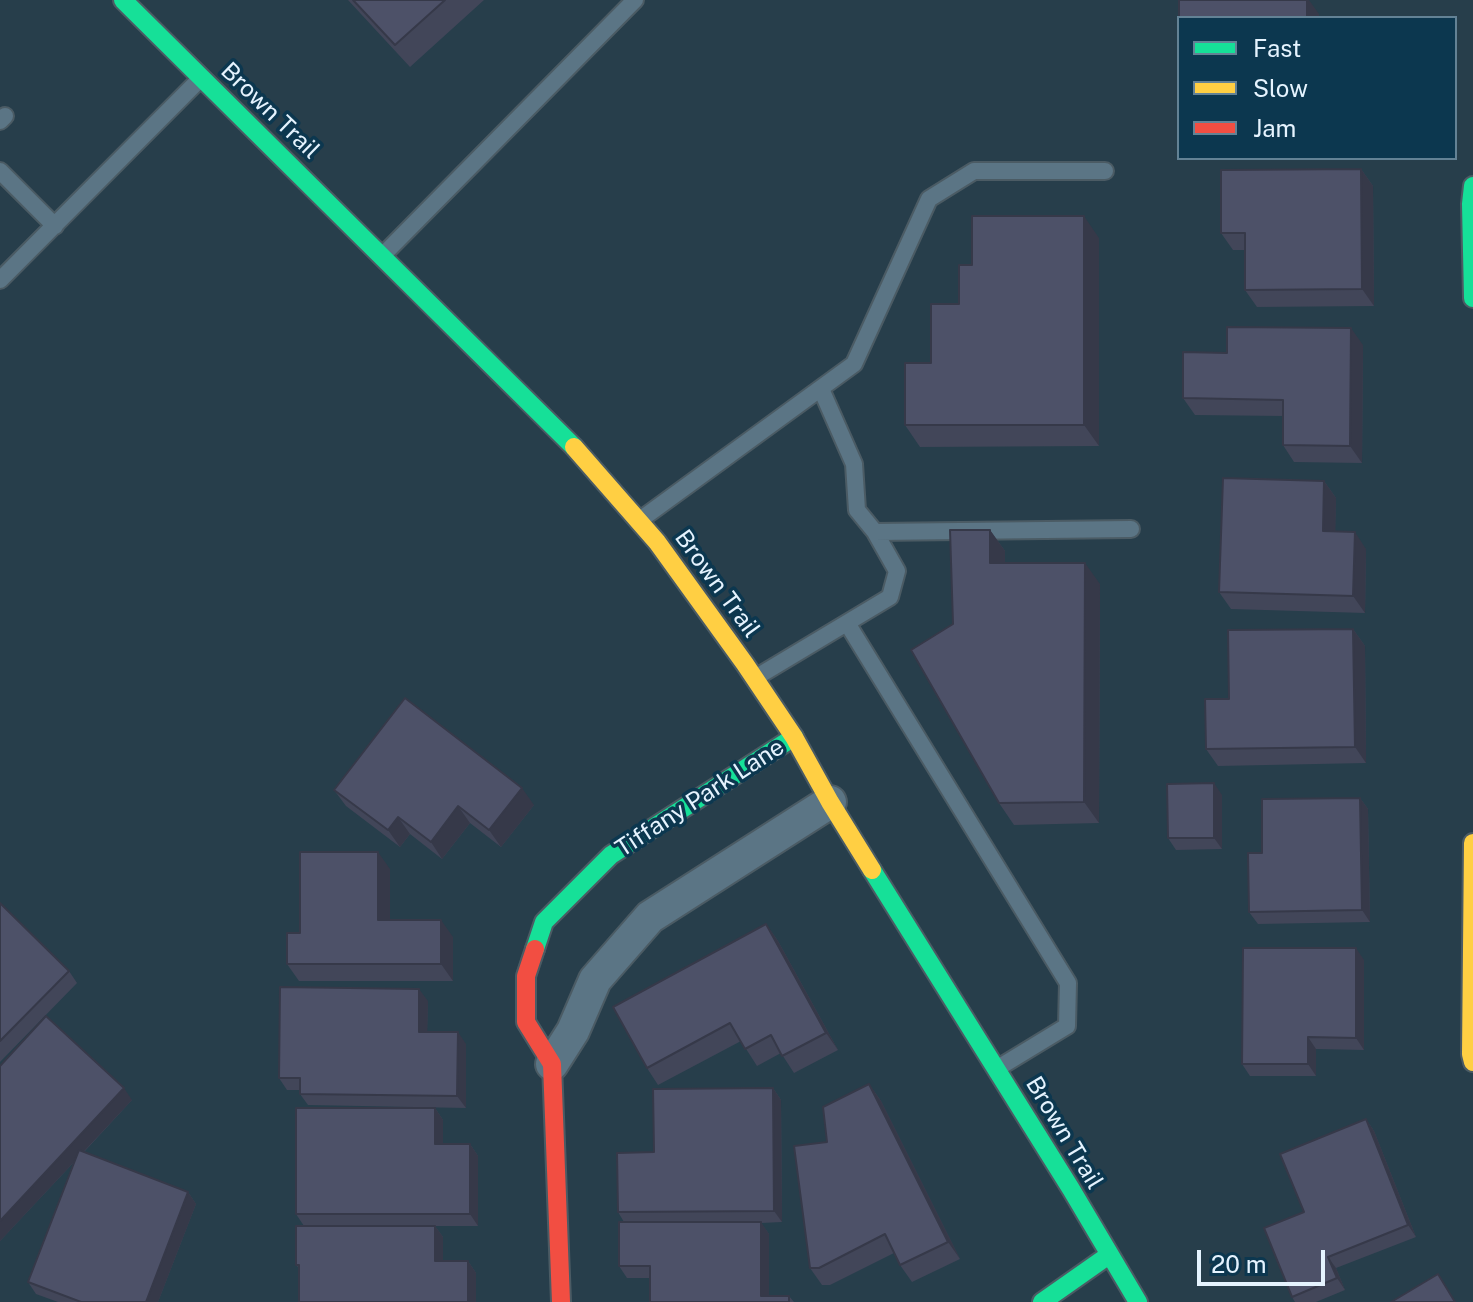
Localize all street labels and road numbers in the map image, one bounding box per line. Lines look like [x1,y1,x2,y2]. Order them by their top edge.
street label: Brown Trail [215,57,325,165]
street label: Brown Trail [668,525,766,643]
street label: Tiffany Park Lane [610,733,790,863]
street label: Brown Trail [1019,1072,1109,1194]

